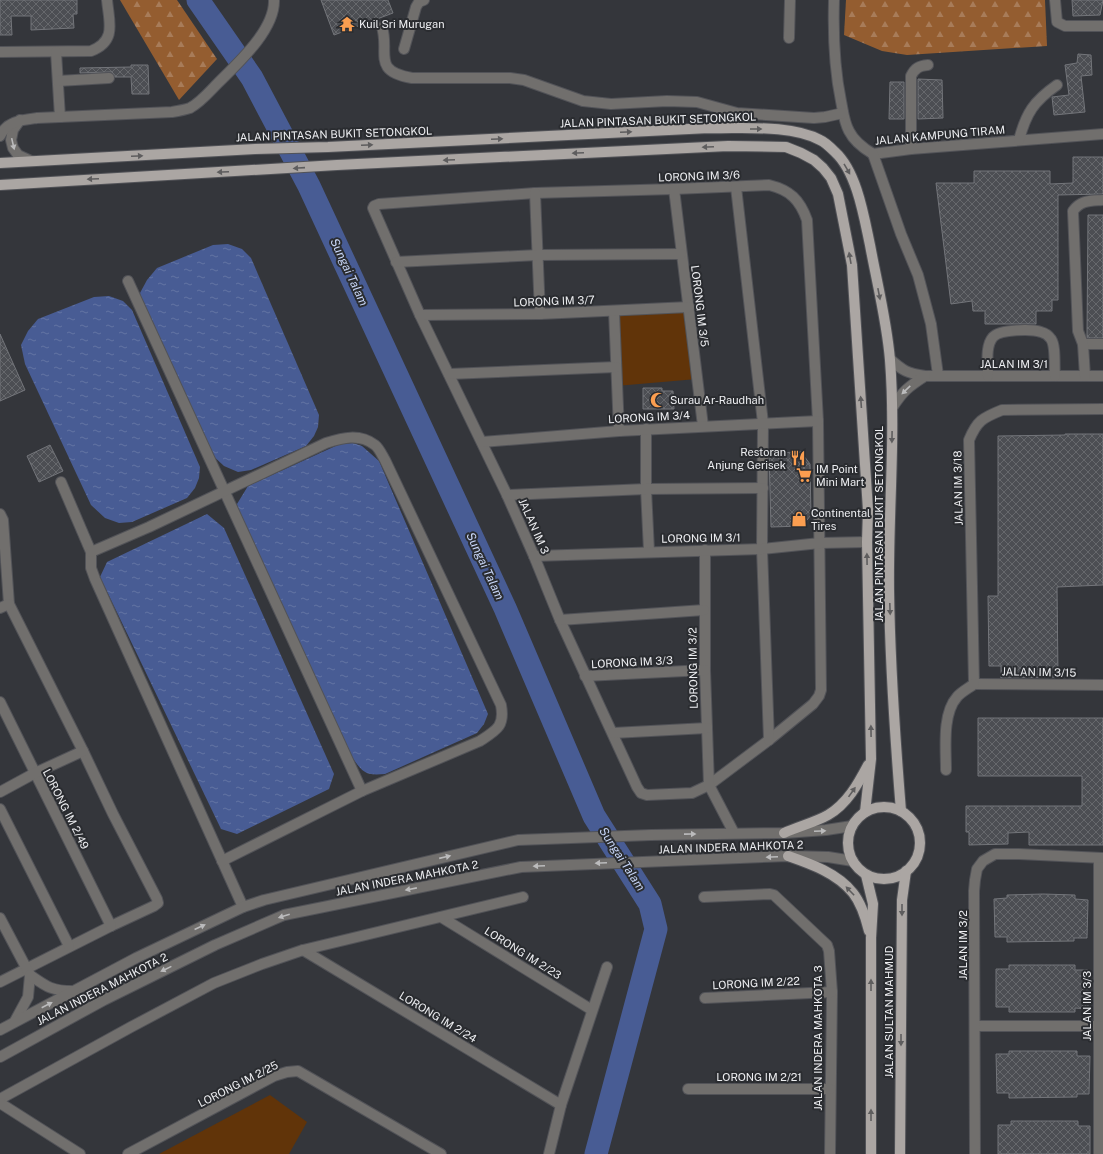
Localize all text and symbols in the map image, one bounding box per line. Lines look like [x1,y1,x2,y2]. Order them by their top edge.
temple icon: Kuil Sri Murugan [338,15,356,33]
place label: Kuil Sri Murugan [359,18,444,30]
street label: JALAN PINTASAN BUKIT SETONGKOL [560,111,756,129]
street label: JALAN KAMPUNG TIRAM [874,123,1006,147]
street label: JALAN PINTASAN BUKIT SETONGKOL [236,125,432,143]
one-way arrow [750,126,763,132]
one-way arrow [620,129,632,136]
one-way arrow [491,135,503,142]
one-way arrow [11,138,17,150]
one-way arrow [361,141,373,148]
one-way arrow [702,143,714,150]
one-way arrow [572,150,584,157]
one-way arrow [131,152,143,159]
one-way arrow [443,156,455,163]
one-way arrow [843,163,850,175]
one-way arrow [293,164,305,171]
one-way arrow [216,169,229,175]
street label: LORONG IM 3/6 [658,169,740,183]
one-way arrow [87,176,99,183]
water label: Sungai Talam [327,236,371,308]
one-way arrow [847,252,853,264]
street label: LORONG IM 3/5 [689,265,711,347]
one-way arrow [876,288,882,300]
street label: LORONG IM 3/7 [513,294,595,308]
street label: JALAN IM 3/1 [980,358,1048,370]
one-way arrow [901,385,911,394]
mosque icon: Surau Ar-Raudhah [649,391,667,409]
place label: Surau Ar-Raudhah [670,394,764,406]
one-way arrow [857,396,864,408]
street label: LORONG IM 3/4 [608,409,690,425]
street label: JALAN PINTASAN BUKIT SETONGKOL [873,426,885,622]
one-way arrow [889,431,895,444]
place label: Restoran Anjung Gerisek [707,446,786,471]
restaurant icon: Restoran Anjung Gerisek [789,449,807,467]
street label: JALAN IM 3/18 [951,450,965,526]
place label: IM Point Mini Mart [816,463,864,488]
supermarket icon: IM Point Mini Mart [795,466,813,484]
street label: JALAN IM 3 [516,496,552,556]
place label: Continental Tires [811,507,870,532]
shop icon: Continental Tires [790,510,808,528]
water label: Sungai Talam [463,530,507,602]
street label: LORONG IM 3/1 [661,531,741,545]
one-way arrow [864,553,871,565]
one-way arrow [887,603,893,616]
street label: LORONG IM 3/2 [686,627,700,709]
street label: LORONG IM 3/3 [591,654,673,670]
street label: JALAN IM 3/15 [1001,665,1077,679]
one-way arrow [867,725,874,737]
street label: LORONG IM 2/49 [41,767,91,851]
one-way arrow [848,787,856,797]
water label: Sungai Talam [596,825,648,893]
one-way arrow [814,827,826,834]
one-way arrow [684,831,697,837]
street label: JALAN INDERA MAHKOTA 2 [658,838,804,856]
one-way arrow [766,853,778,860]
one-way arrow [439,854,451,860]
street label: JALAN INDERA MAHKOTA 2 [335,858,480,898]
one-way arrow [595,860,607,867]
one-way arrow [532,863,545,869]
one-way arrow [845,886,855,896]
one-way arrow [405,887,417,893]
one-way arrow [899,904,905,917]
street label: JALAN IM 3/2 [957,910,969,980]
one-way arrow [278,913,290,919]
one-way arrow [194,924,206,930]
street label: LORONG IM 2/23 [482,925,564,981]
street label: JALAN SULTAN MAHMUD [883,945,895,1078]
street label: JALAN INDERA MAHKOTA 2 [35,951,170,1027]
street label: JALAN INDERA MAHKOTA 3 [812,965,824,1111]
one-way arrow [160,966,172,972]
street label: JALAN IM 3/3 [1081,971,1093,1041]
street label: LORONG IM 2/22 [712,975,801,991]
one-way arrow [868,978,874,991]
street label: LORONG IM 2/24 [397,989,479,1045]
one-way arrow [41,1002,53,1009]
one-way arrow [898,1034,904,1047]
street label: LORONG IM 2/25 [196,1059,280,1109]
street label: LORONG IM 2/21 [716,1071,802,1083]
one-way arrow [868,1108,874,1121]

